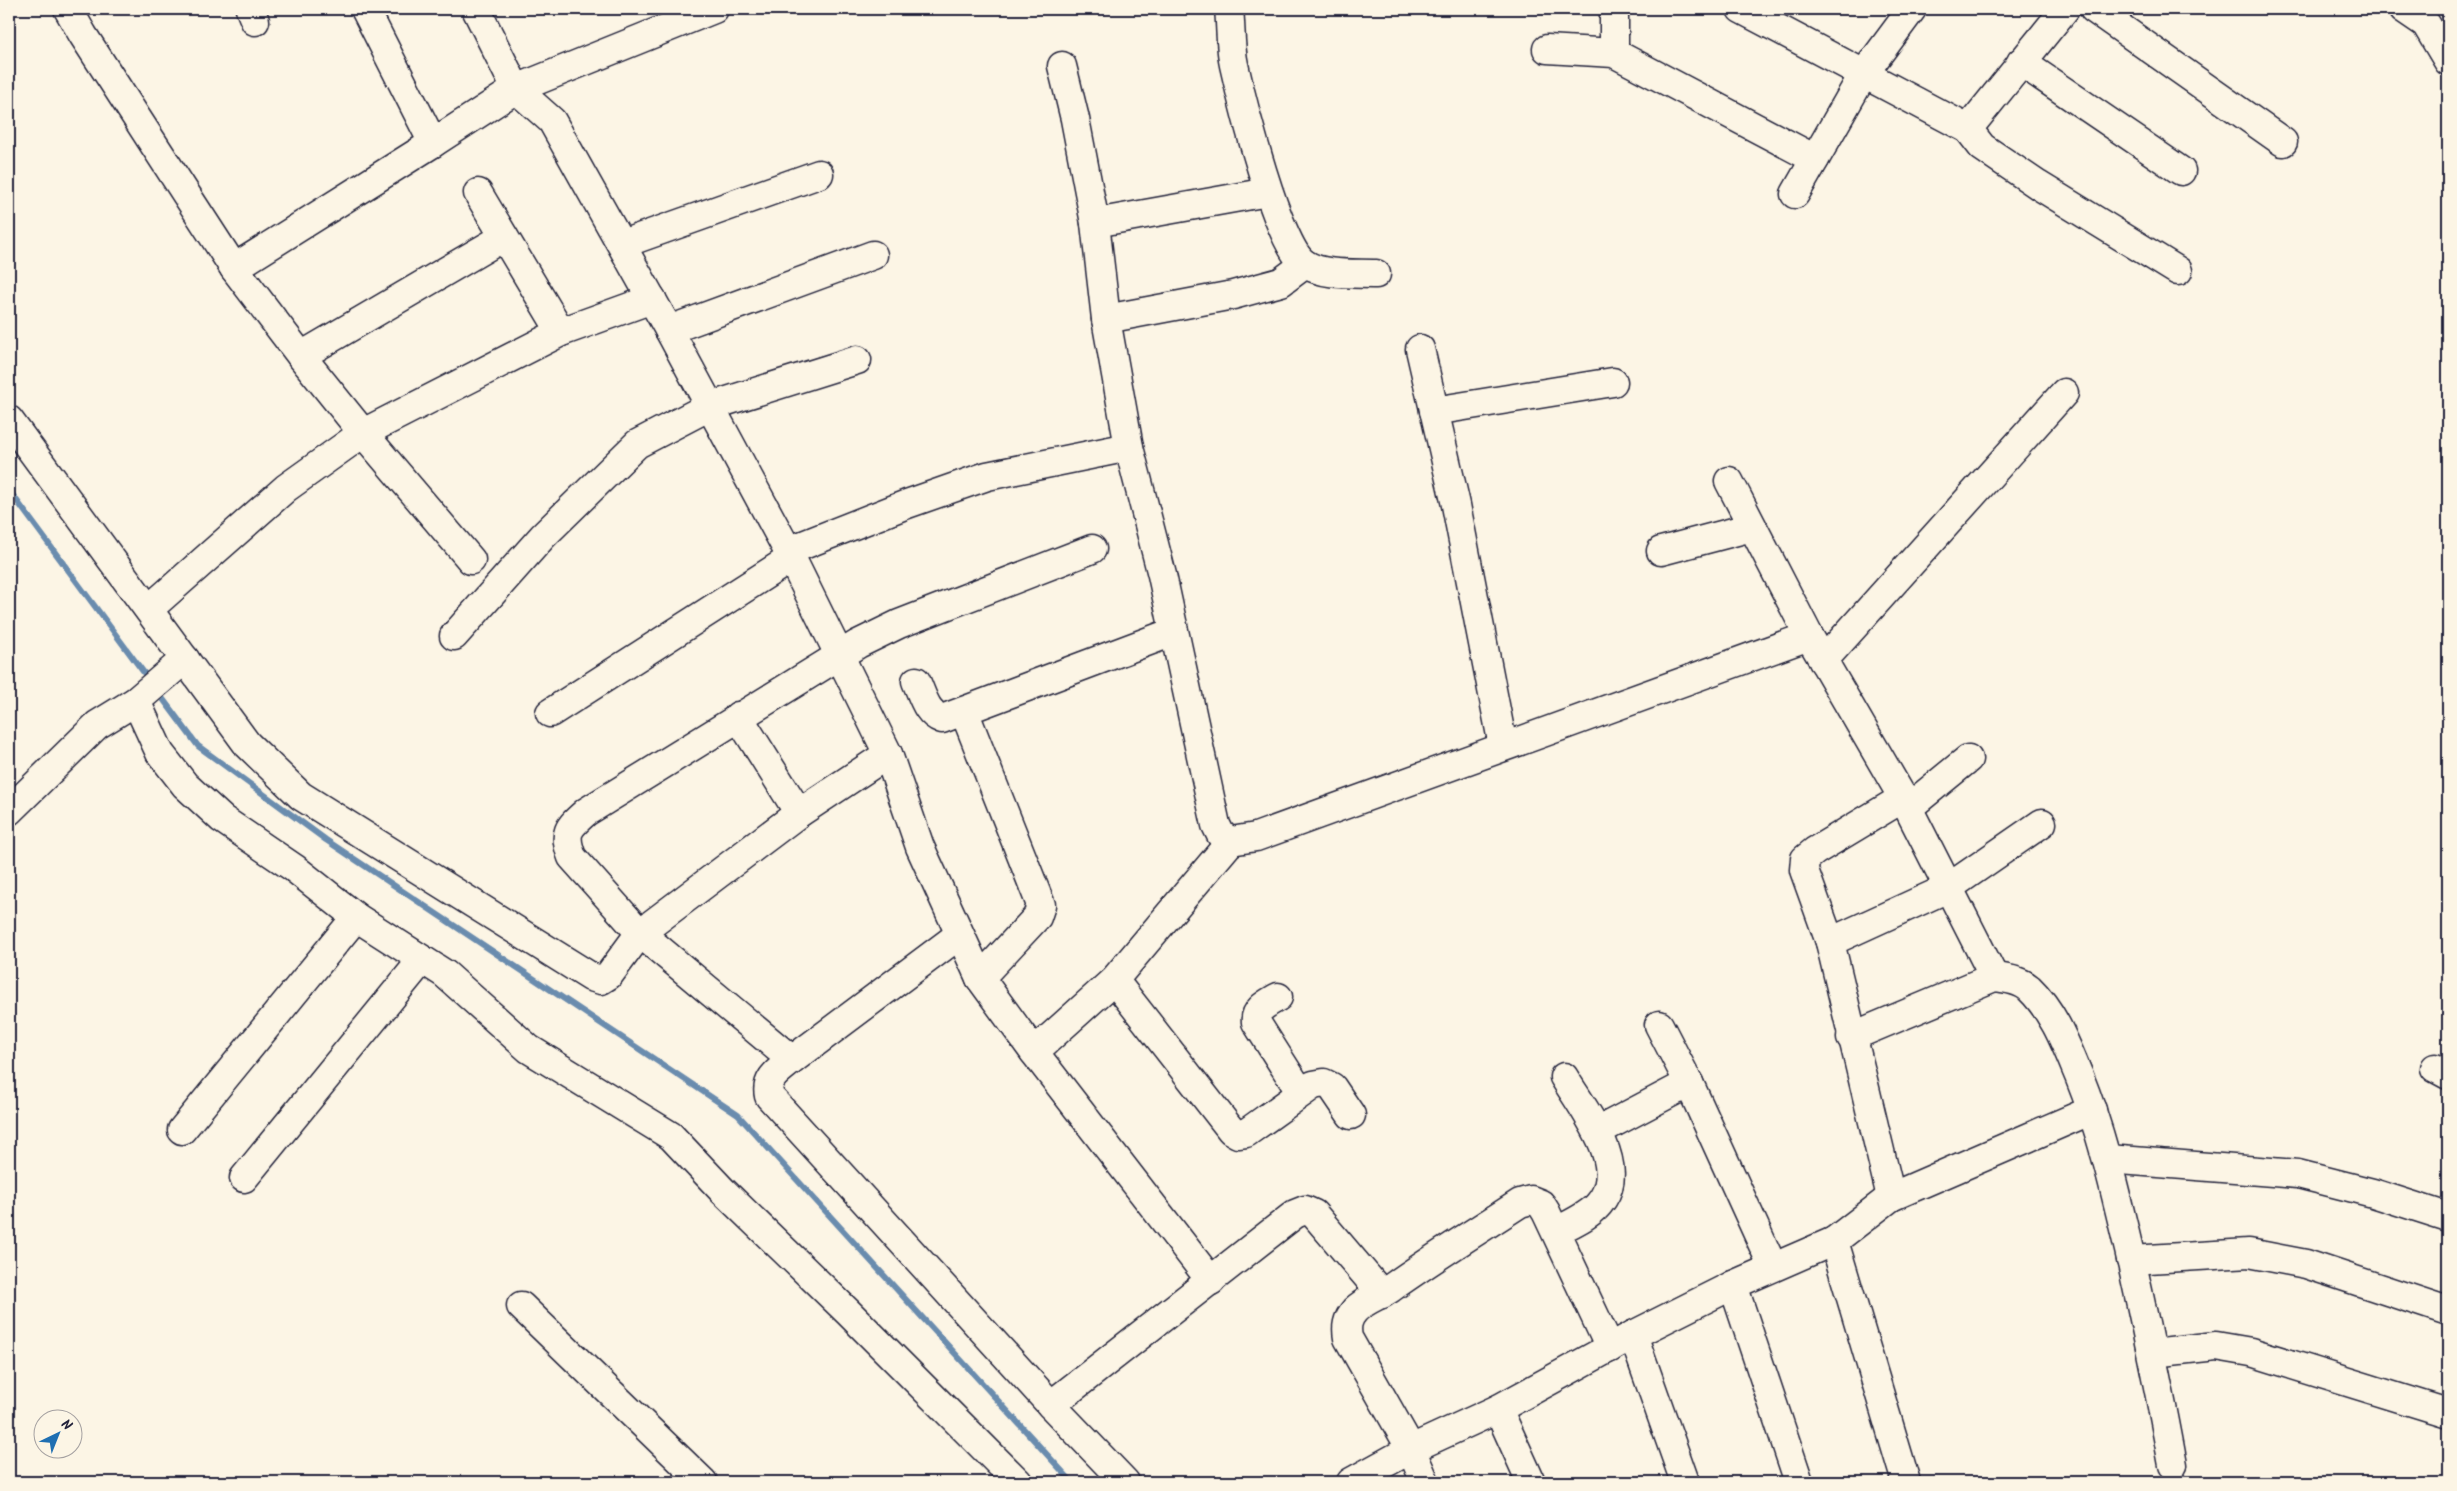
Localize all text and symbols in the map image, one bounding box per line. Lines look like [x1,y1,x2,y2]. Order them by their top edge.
north arrow [32,1408,82,1458]
text: N [55,1414,77,1436]

